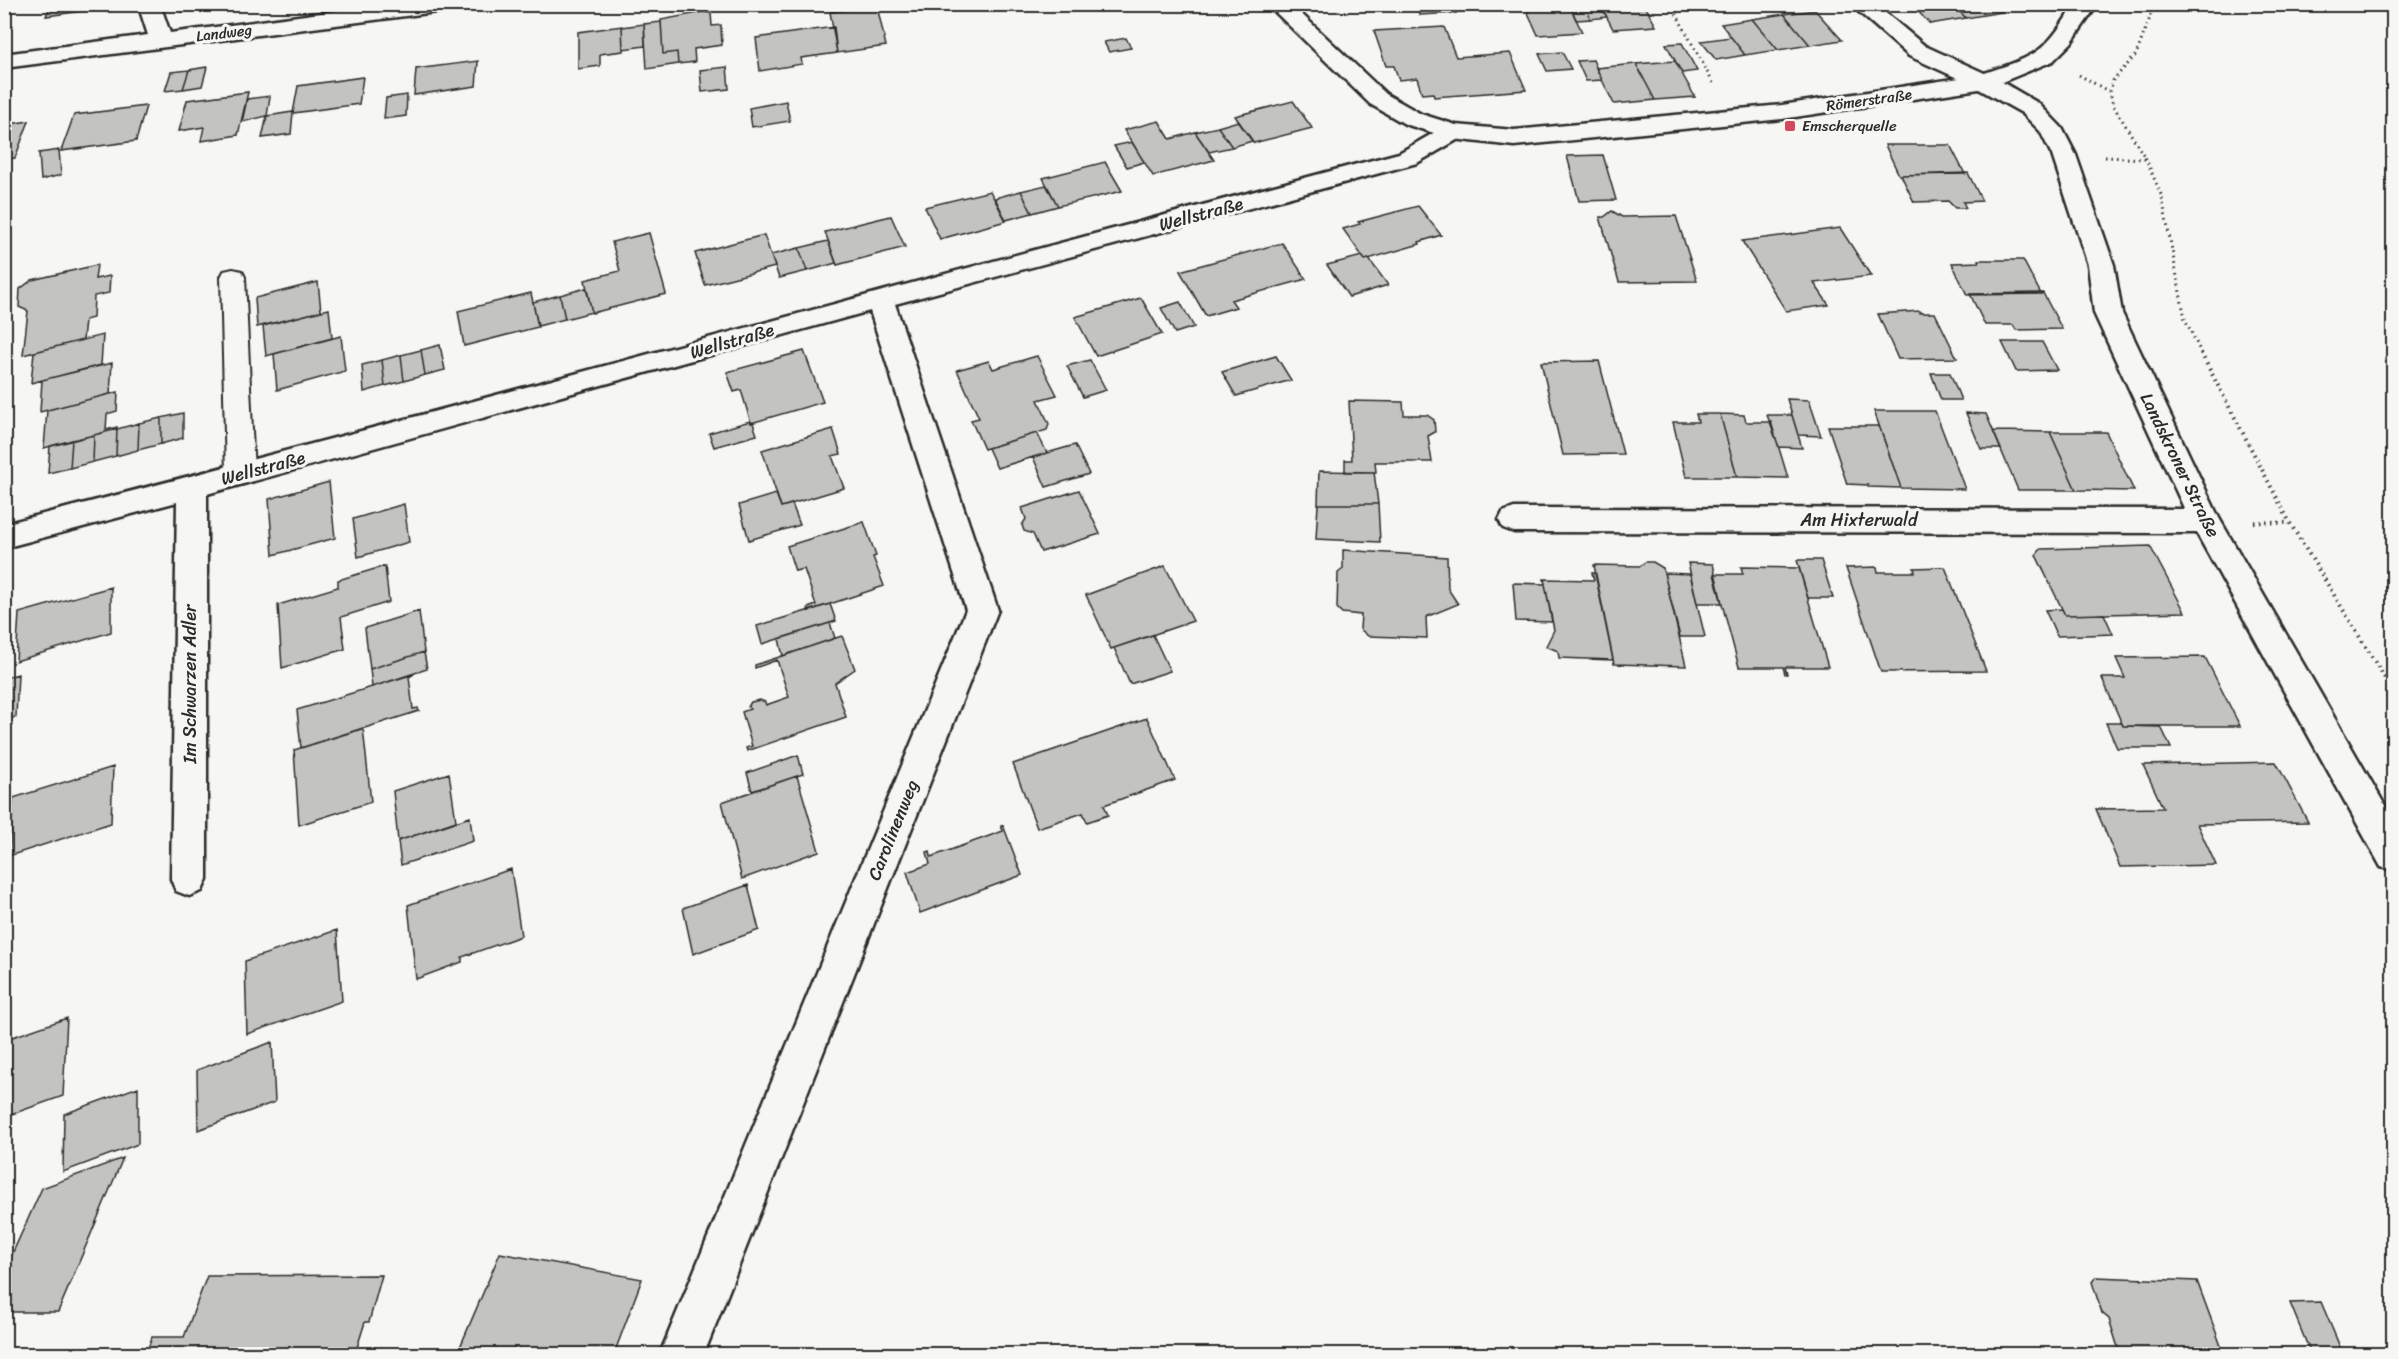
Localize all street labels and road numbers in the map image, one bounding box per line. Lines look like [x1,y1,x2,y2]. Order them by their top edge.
street label: Landweg [195,17,254,49]
street label: Römerstraße [1825,81,1913,119]
street label: Wellstraße [1155,187,1247,241]
street label: Wellstraße [686,314,778,368]
street label: Landskroner Straße [2131,387,2229,543]
street label: Wellstraße [217,441,309,495]
street label: Am Hixterwald [1799,504,1919,536]
street label: Im Schwarzen Adler [174,603,206,764]
street label: Carolinenweg [858,775,928,885]

